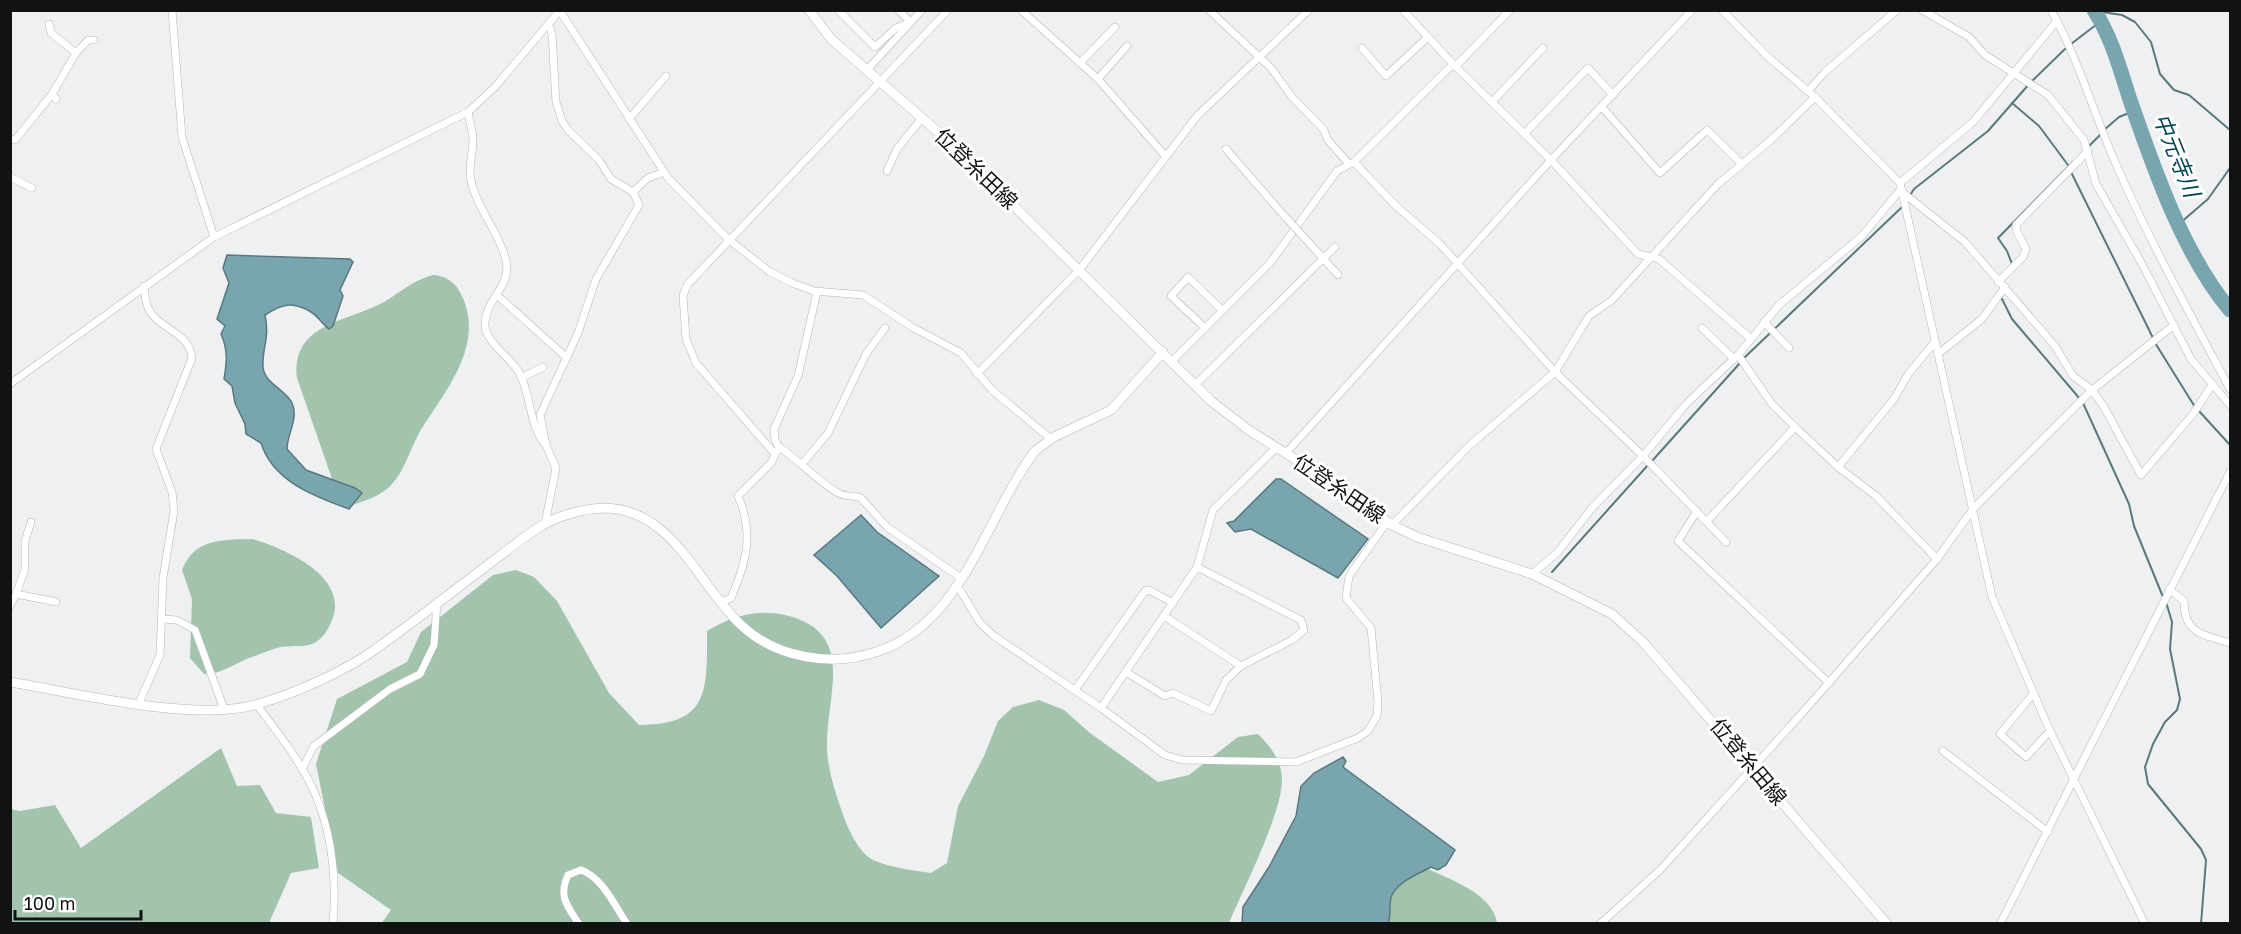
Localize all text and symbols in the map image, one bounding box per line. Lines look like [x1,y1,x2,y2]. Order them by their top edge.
water label: 中元寺川 [2148,109,2207,203]
street label: 位登糸田線 [930,122,1023,214]
street label: 位登糸田線 [1289,448,1390,528]
street label: 位登糸田線 [1705,713,1792,810]
scale bar [15,883,141,921]
text: 100 m [24,892,75,914]

